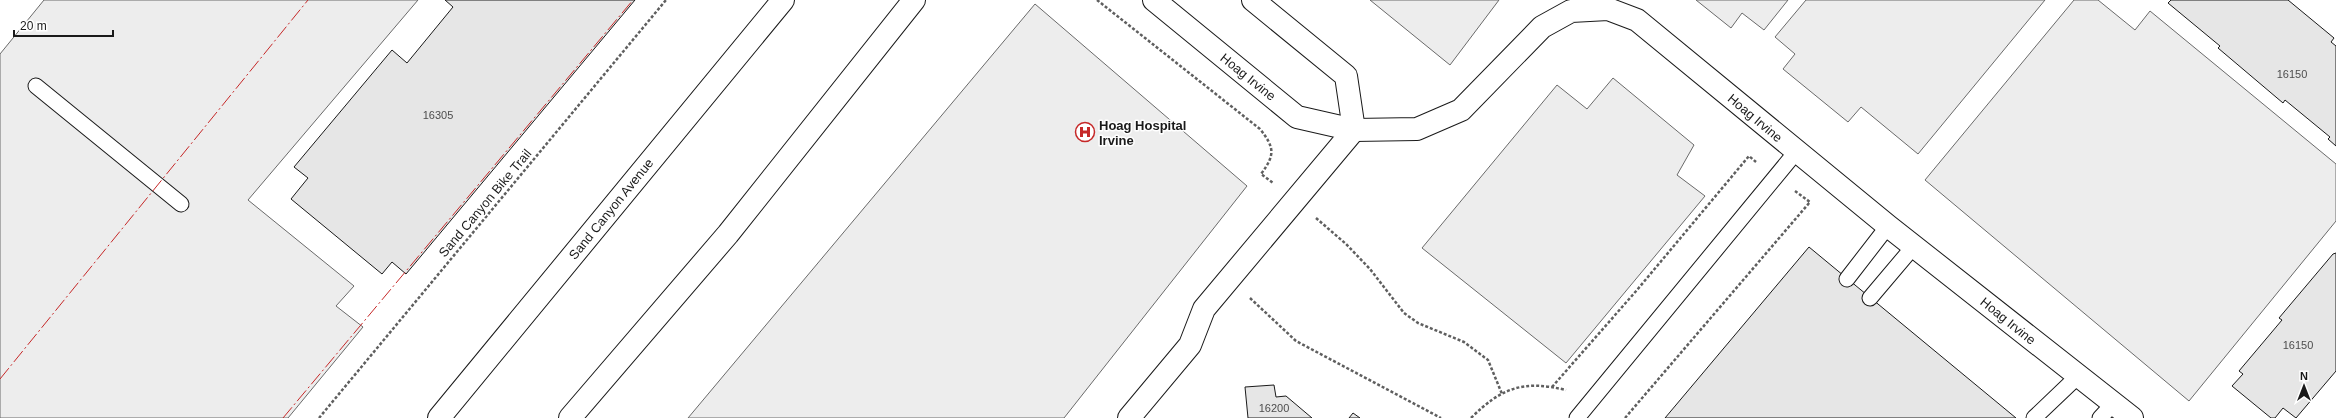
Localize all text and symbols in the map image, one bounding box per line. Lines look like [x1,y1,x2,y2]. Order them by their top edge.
scale bar [14,12,113,38]
text: 20 m [20,19,47,33]
street label: Hoag Irvine [1217,50,1279,104]
house number: 16150 [2277,68,2307,80]
street label: Hoag Irvine [1725,91,1785,145]
house number: 16305 [423,109,453,121]
place label: Hoag Hospital Irvine [1099,118,1186,148]
hospital icon: Hoag Hospital Irvine [1074,121,1096,143]
street label: Sand Canyon Bike Trail [436,146,534,260]
street label: Sand Canyon Avenue [566,156,656,262]
street label: Hoag Irvine [1977,294,2039,348]
house number: 16150 [2283,339,2313,351]
north arrow [2284,366,2324,406]
text: N [2300,370,2308,382]
house number: 16200 [1259,402,1289,414]

